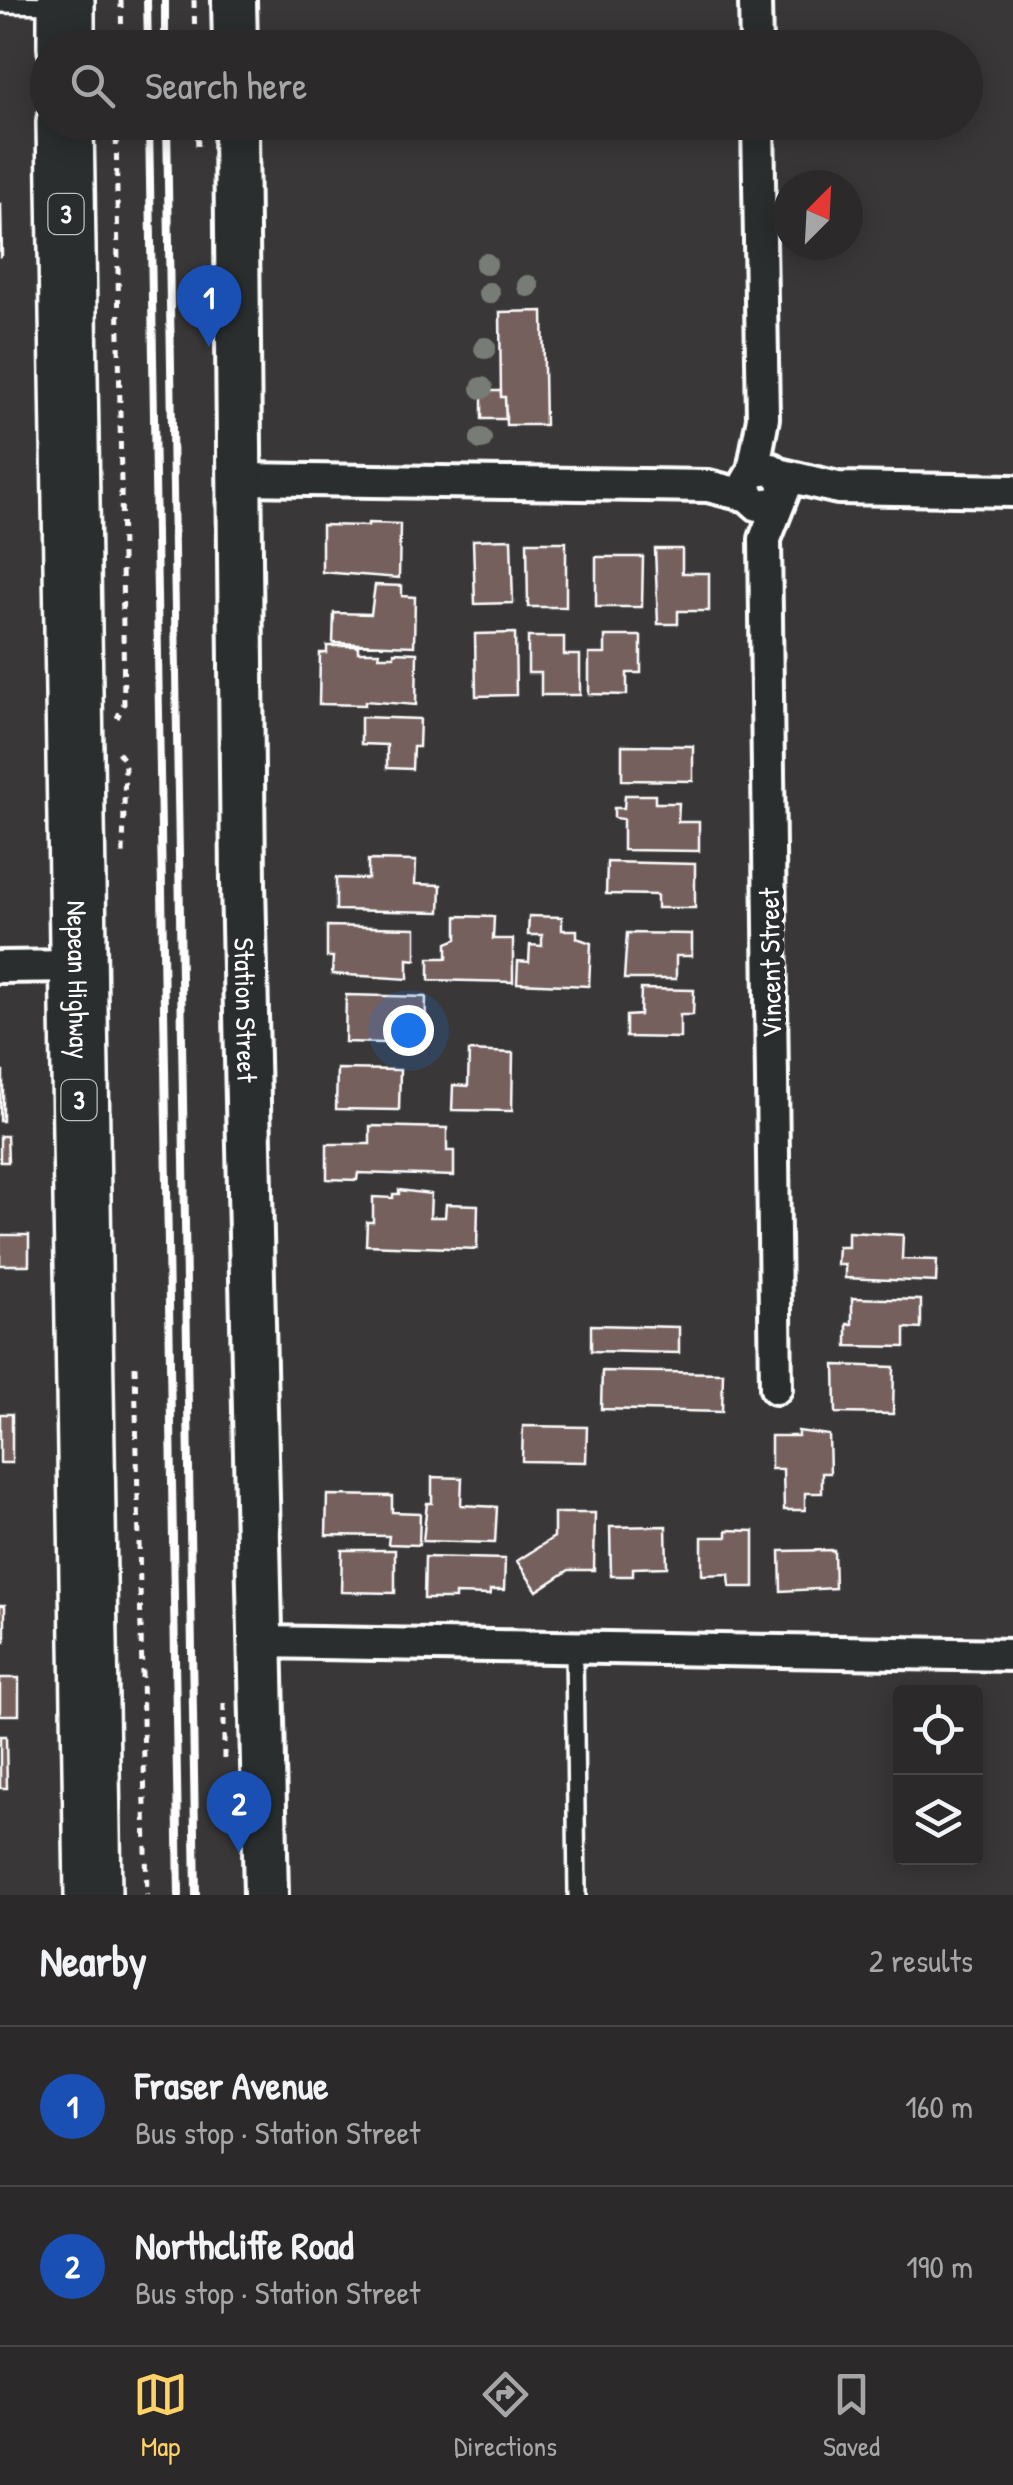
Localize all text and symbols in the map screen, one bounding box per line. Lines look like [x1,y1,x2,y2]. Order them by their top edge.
search box [30,30,983,140]
icon: search [65,58,120,113]
text: Search here [145,59,307,111]
north arrow [773,170,863,260]
road number: 3 [48,194,84,234]
pin: 1 [176,264,242,347]
street label: Vincent Street [750,887,790,1039]
street label: Nepean Highway [58,900,99,1060]
street label: Station Street [225,937,267,1083]
your location [383,1005,434,1056]
road number: 3 [62,1080,96,1120]
map controls [893,1685,983,1865]
button: locate [893,1685,983,1775]
pin: 2 [206,1770,272,1853]
button: layers [893,1775,983,1865]
text: Nearby [40,1932,147,1989]
text: 2 results [869,1939,973,1982]
text: Fraser Avenue [135,2059,328,2111]
text: 1 [67,2085,78,2128]
text: 160 m [905,2085,973,2128]
text: Bus stop · Station Street [135,2111,420,2154]
text: Northcliffe Road [135,2219,354,2271]
text: 2 [65,2245,80,2288]
text: 190 m [906,2245,973,2288]
text: Bus stop · Station Street [135,2271,420,2314]
tab: Map [133,2367,188,2465]
tab: Directions [454,2367,557,2465]
tab: Saved [823,2367,880,2465]

